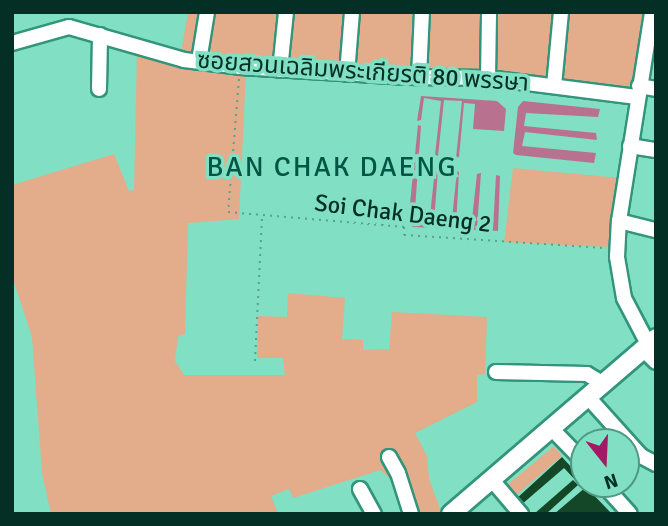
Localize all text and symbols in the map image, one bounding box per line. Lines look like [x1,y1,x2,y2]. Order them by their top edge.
street label: ซอยสวนเฉลิมพระเกียรติ 80 พรรษา [196,46,530,98]
district label: BAN CHAK DAENG [208,150,456,184]
street label: Soi Chak Daeng 2 [313,189,493,239]
north arrow [570,428,640,498]
text: N [601,468,621,495]

